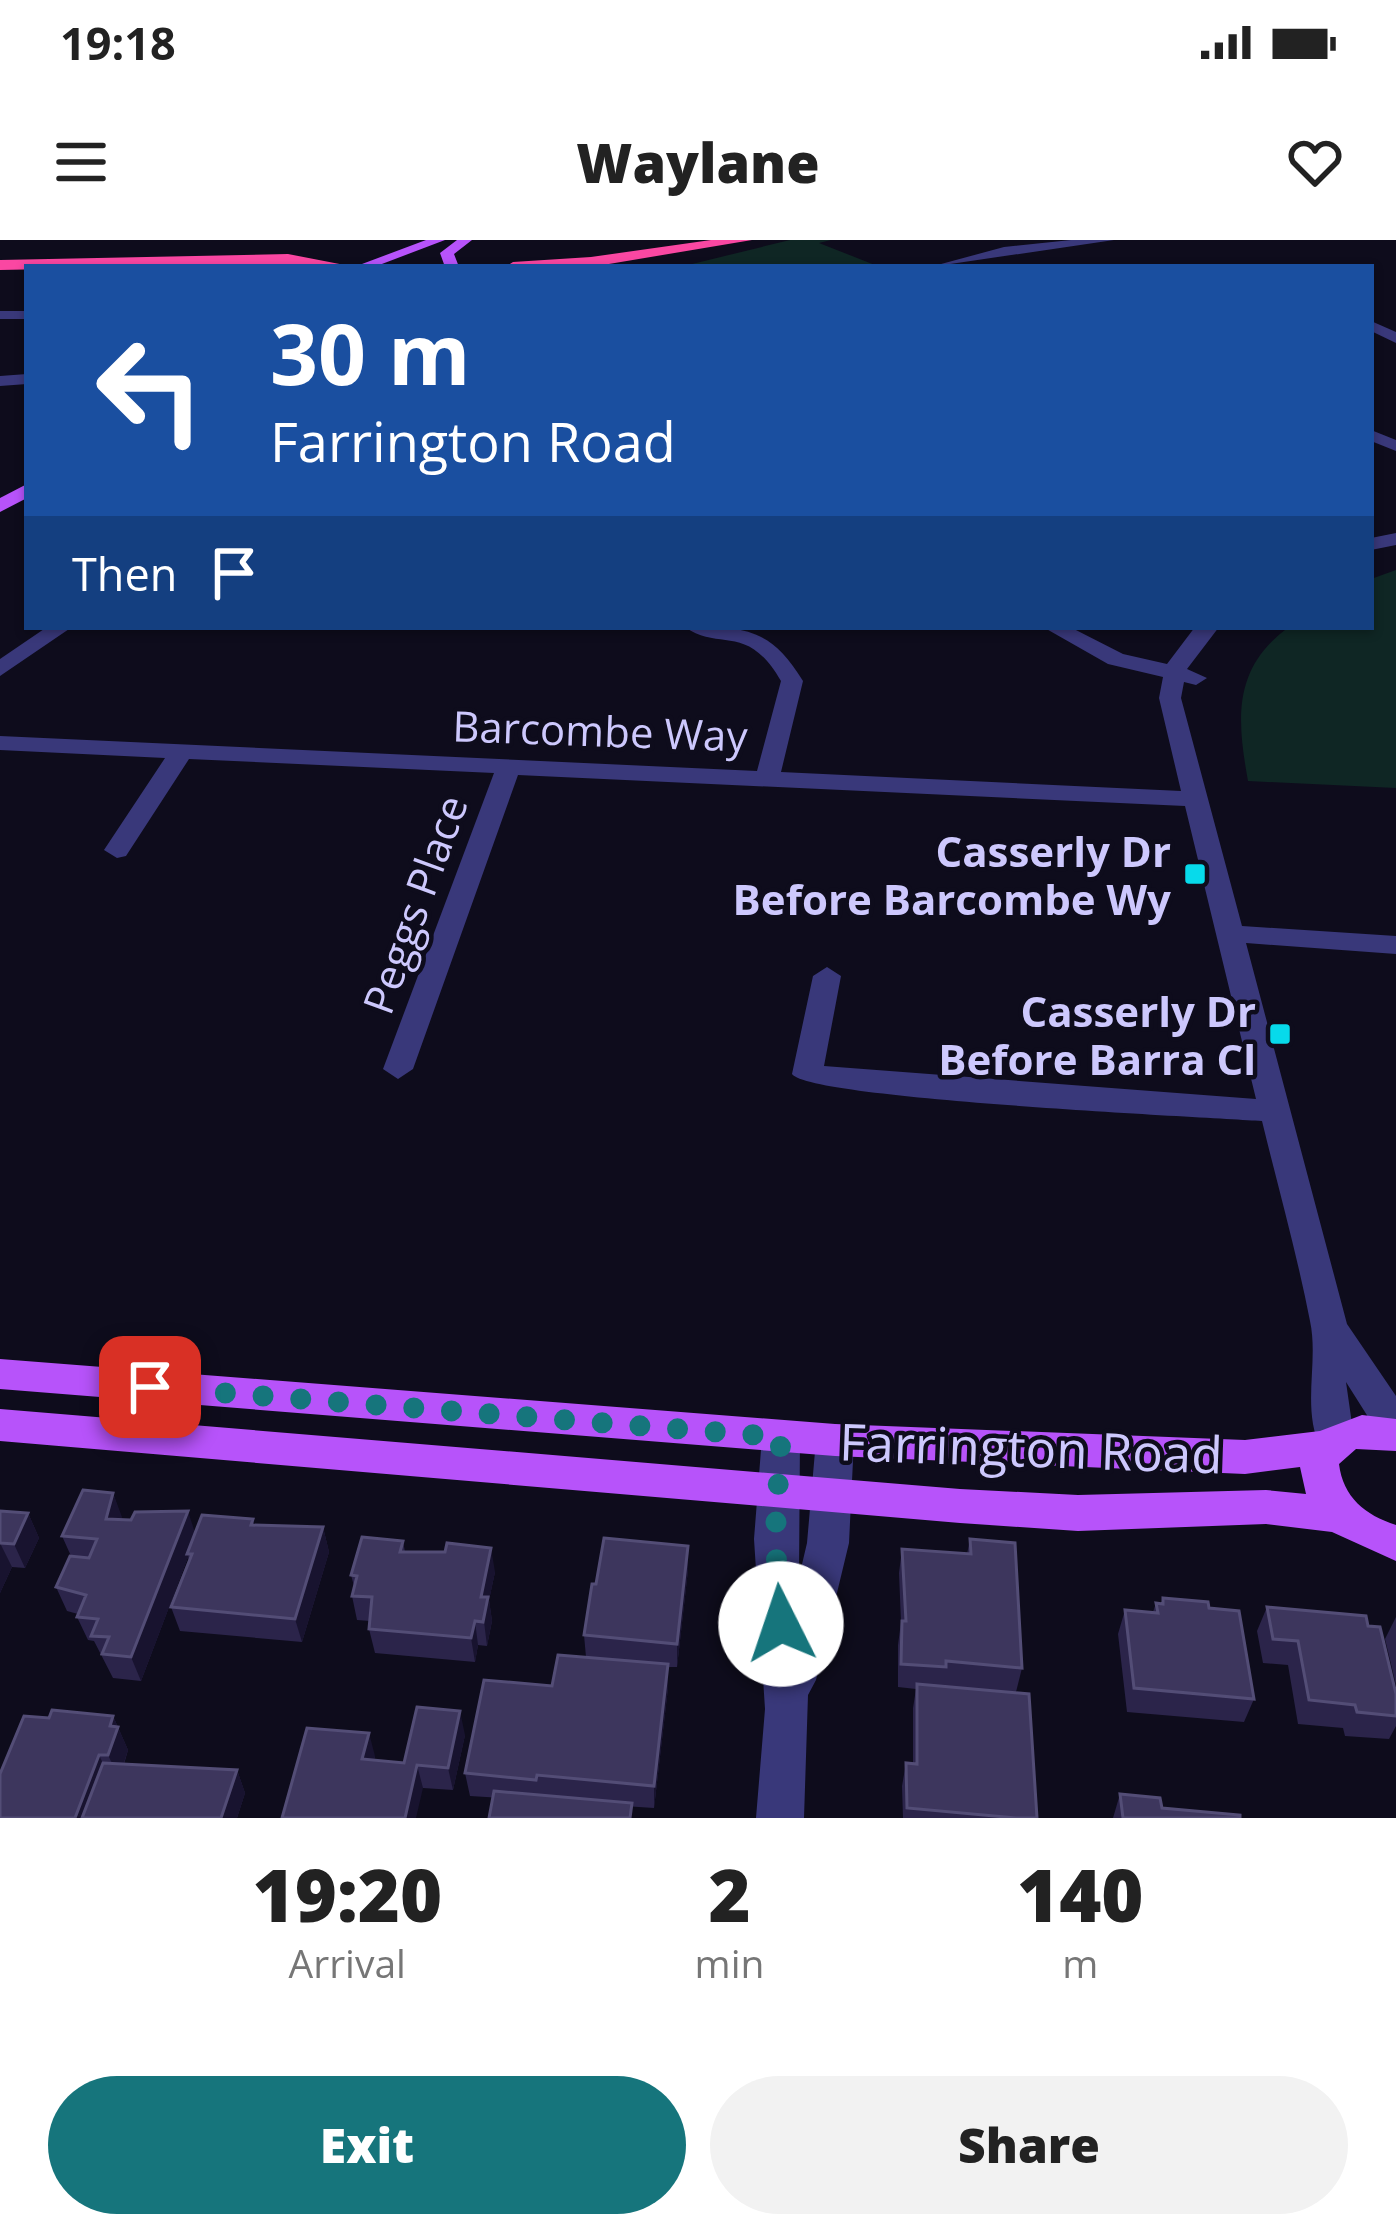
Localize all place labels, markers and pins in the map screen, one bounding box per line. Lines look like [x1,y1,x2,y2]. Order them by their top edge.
place label: Casserly Dr Before Barcombe Wy [733,822,1171,927]
marker: Casserly Dr Before Barcombe Wy [1182,861,1208,887]
place label: Casserly Dr Before Barra Cl [938,982,1256,1087]
marker: Casserly Dr Before Barra Cl [1267,1021,1293,1047]
pin [99,1336,201,1438]

